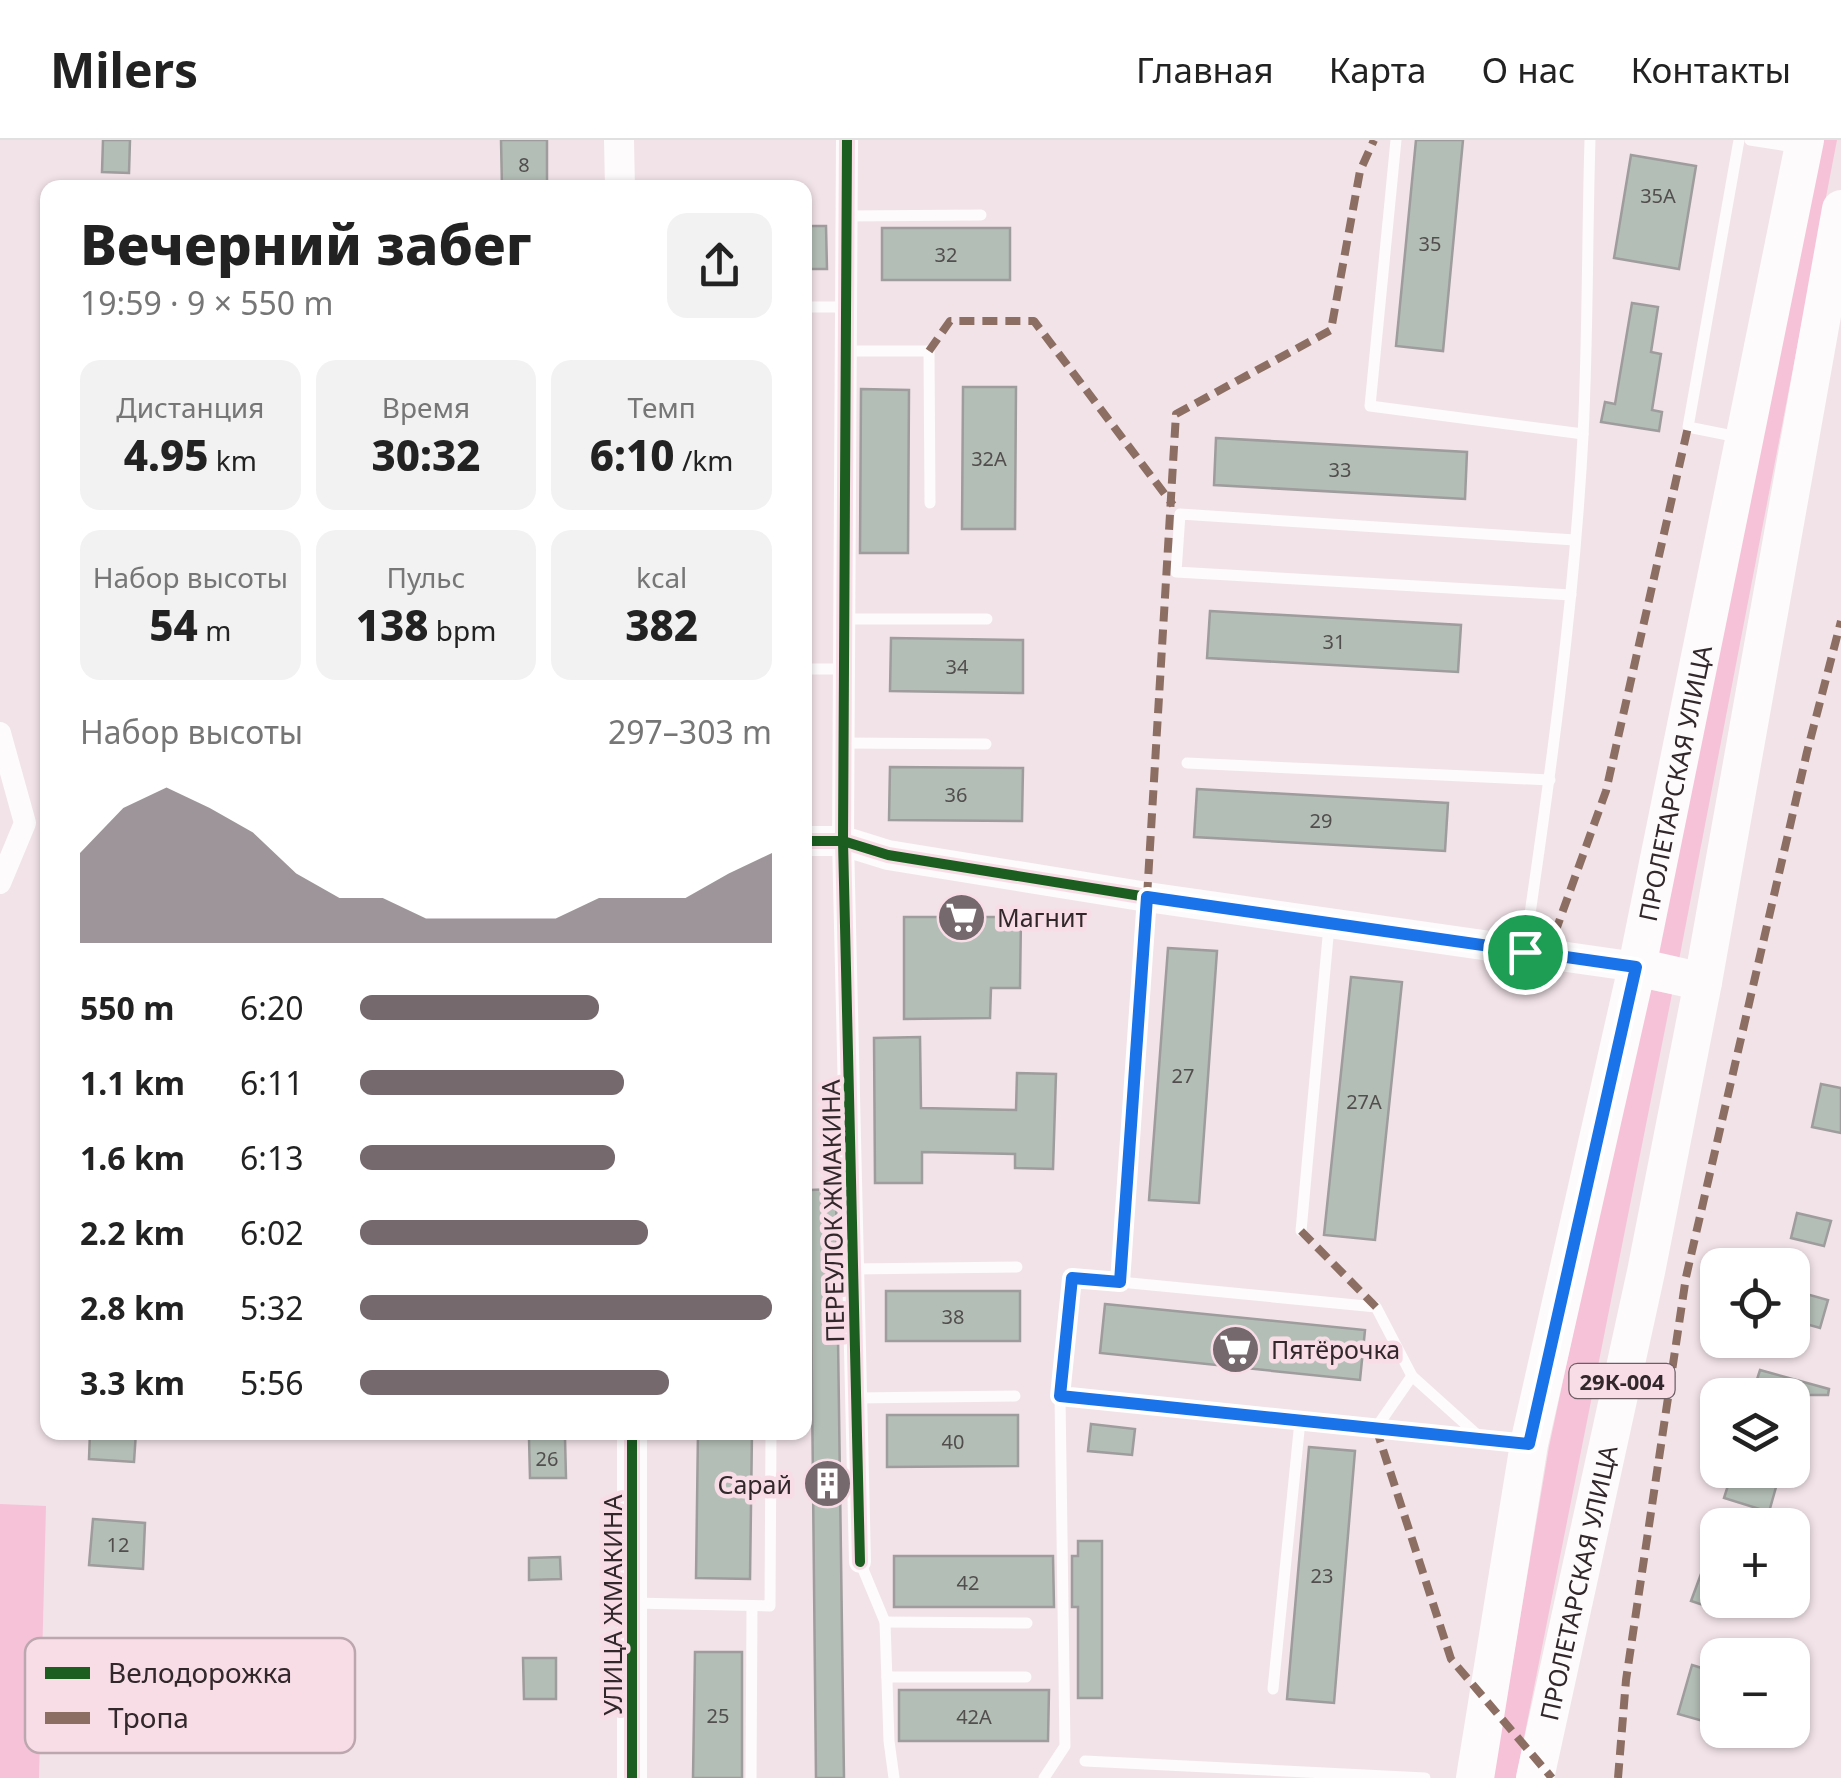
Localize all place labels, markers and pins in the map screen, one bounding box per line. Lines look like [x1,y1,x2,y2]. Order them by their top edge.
supermarket icon: Магнит [936,891,988,943]
place label: Магнит [997,900,1087,934]
pin [1483,910,1568,995]
supermarket icon: Пятёрочка [1210,1323,1262,1375]
place label: Пятёрочка [1271,1332,1400,1366]
building icon: Сарай [801,1458,853,1510]
place label: Сарай [717,1467,792,1501]

